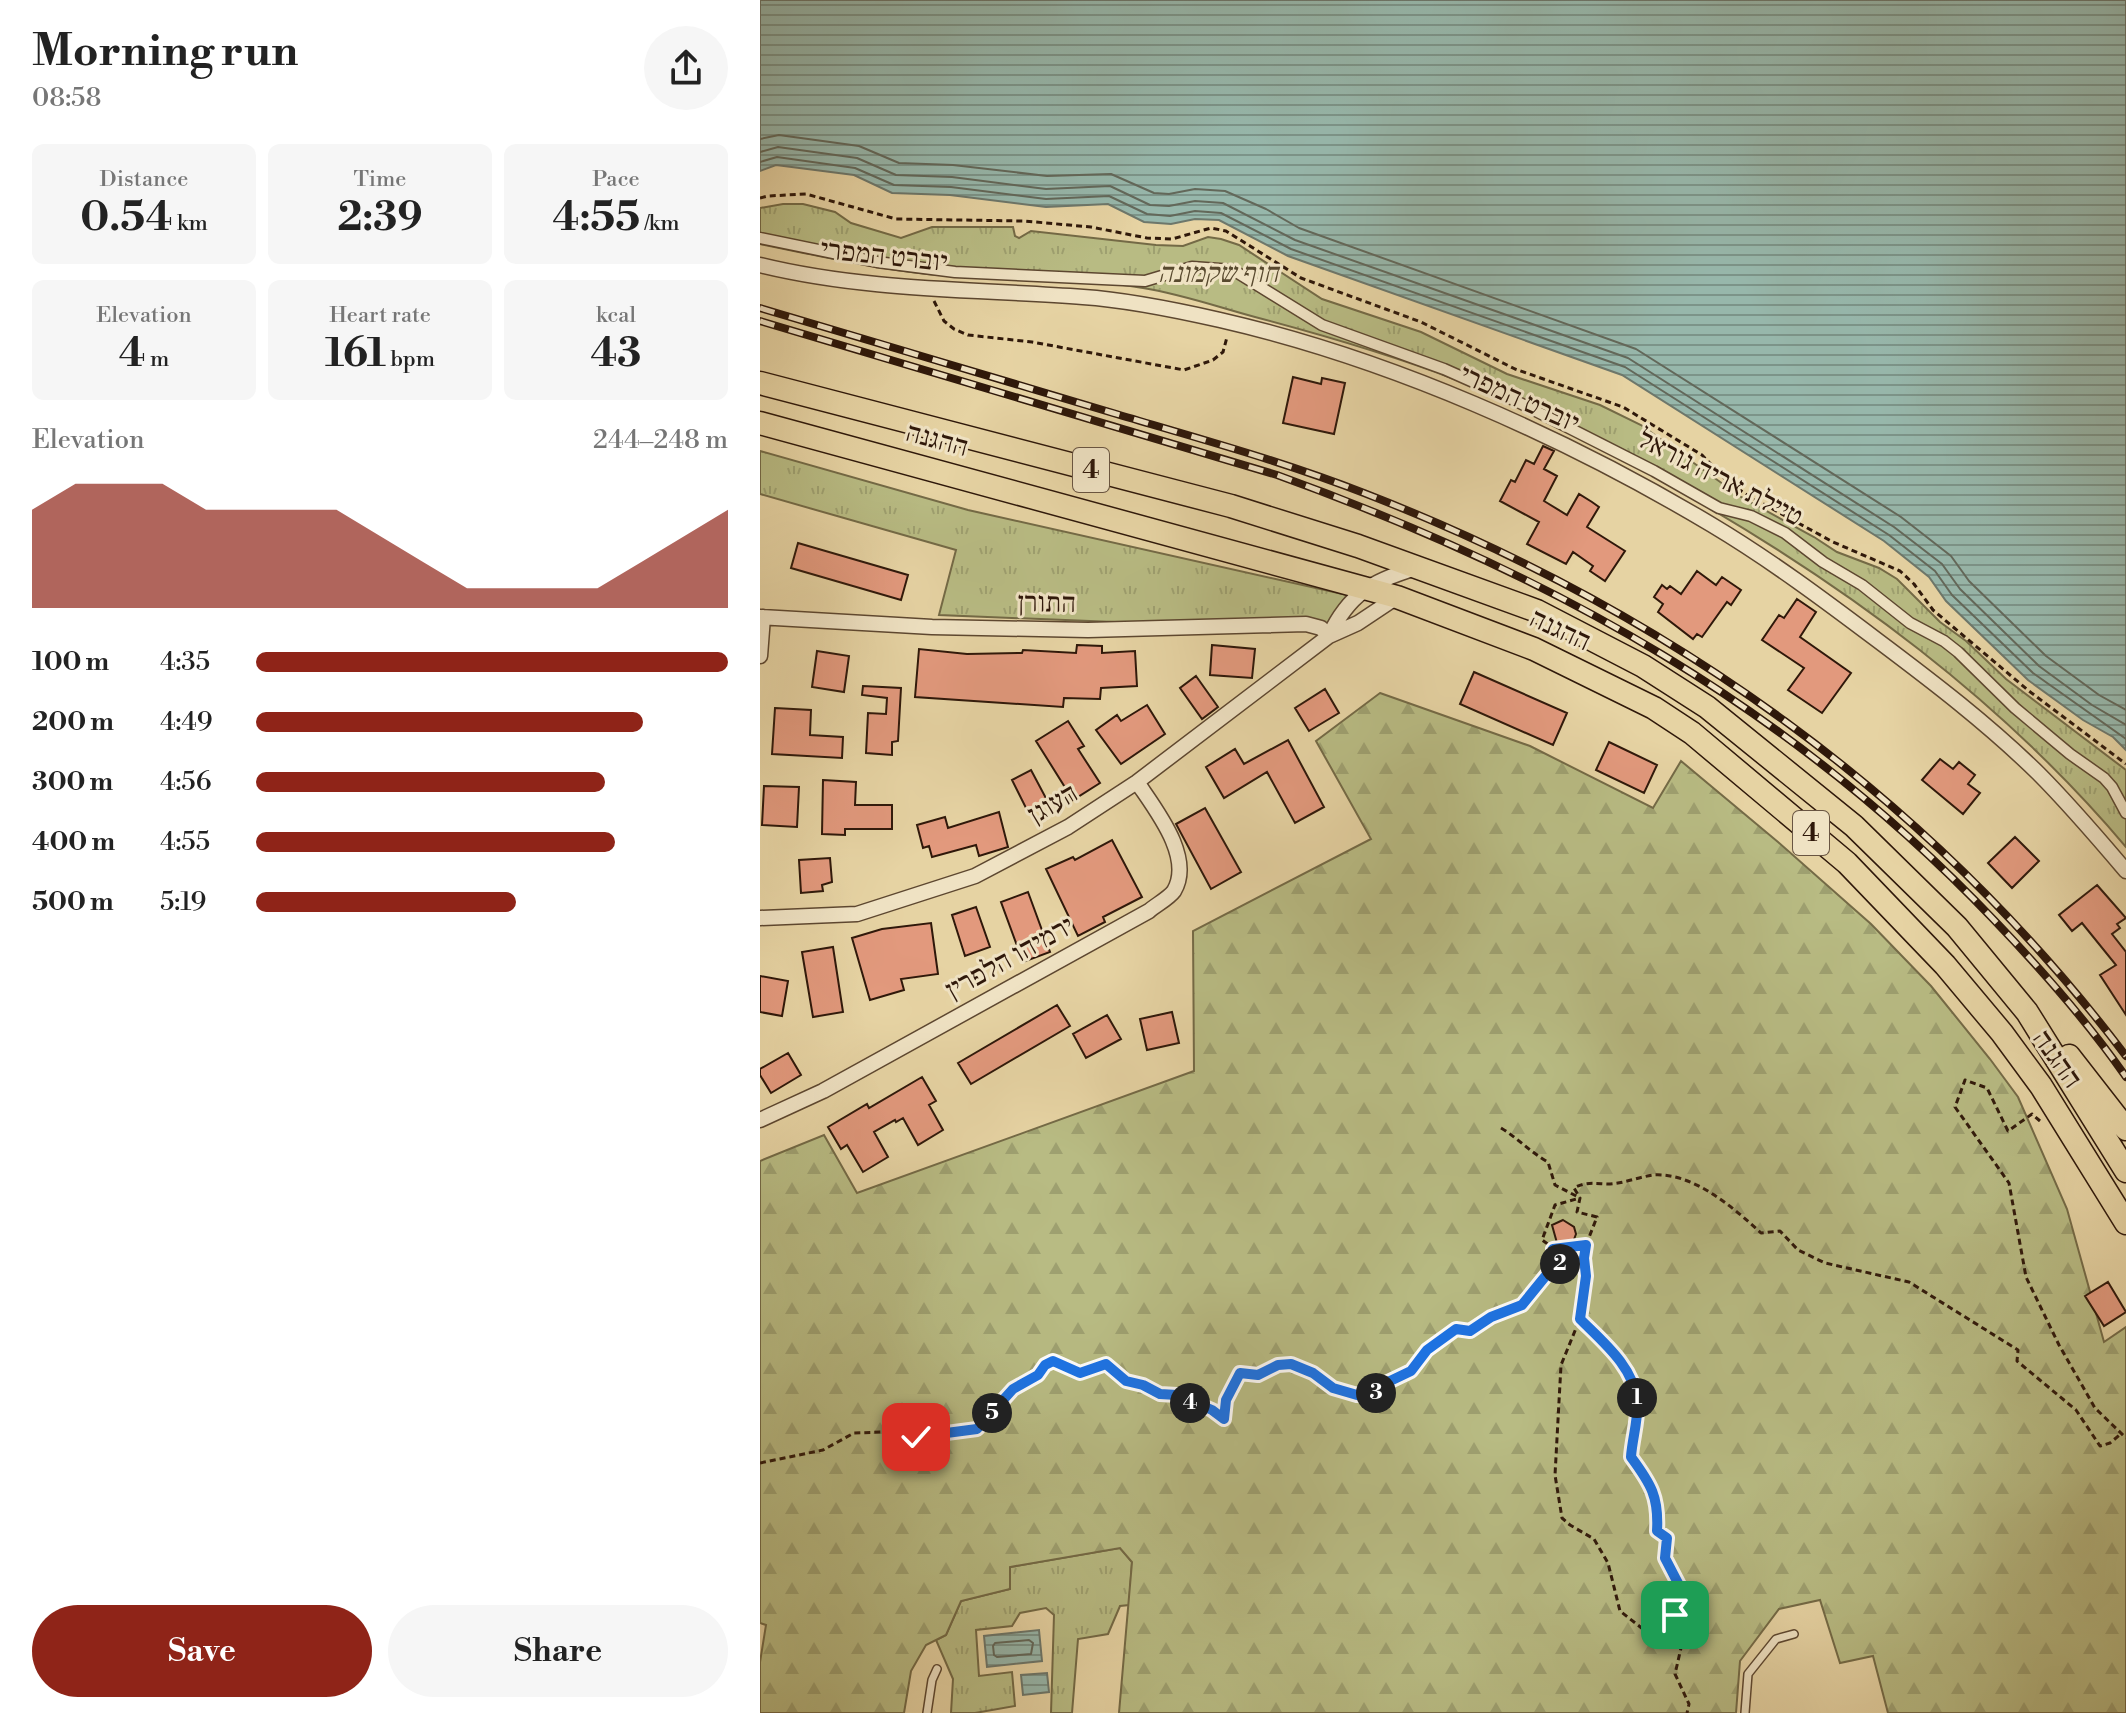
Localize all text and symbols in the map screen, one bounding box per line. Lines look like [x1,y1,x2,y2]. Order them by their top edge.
text: Morning run [32,24,298,79]
button: share [644,26,728,110]
text: 08:58 [32,82,101,114]
text: Distance [100,166,188,193]
text: Time [354,166,406,193]
text: Pace [592,166,640,193]
text: 0.54 [80,193,172,243]
text: 2:39 [337,193,423,243]
text: 4:55 [553,193,640,243]
text: km [172,210,208,237]
text: /km [640,210,679,237]
street label: יוברט המפרי [819,232,949,280]
park label: חוף שקמונה [1158,256,1281,291]
text: Elevation [96,302,192,329]
text: Heart rate [329,302,431,329]
text: kcal [596,302,636,329]
text: 4 [119,329,146,379]
text: 161 [325,329,386,379]
text: 43 [591,329,641,379]
text: m [146,346,169,373]
text: bpm [386,346,435,373]
street label: יוברט המפרי [1454,357,1584,441]
street label: ההגנה [902,415,972,465]
street label: טיילת אריה גוראל [1632,421,1808,535]
text: Elevation [32,424,145,456]
text: 244–248 m [593,424,728,456]
road number: 4 [1073,448,1109,492]
street label: התורן [1018,585,1076,621]
street label: ההגנה [1524,601,1596,659]
text: 100 m [32,646,109,678]
text: 4:35 [160,646,210,678]
text: 200 m [32,706,114,738]
text: 4:49 [160,706,213,738]
text: 300 m [32,766,113,798]
text: 4:56 [160,766,211,798]
street label: העוגן [1022,776,1084,832]
road number: 4 [1793,811,1829,855]
text: 400 m [32,826,115,858]
text: 4:55 [160,826,210,858]
text: 500 m [32,886,114,918]
text: 5:19 [160,886,206,918]
street label: ירמיהו הלפרין [940,908,1080,1008]
street label: ההגנה [2024,1023,2090,1095]
pin: 2 [1540,1244,1580,1284]
text: 2 [1553,1250,1567,1277]
pin: 3 [1356,1373,1396,1413]
pin: 1 [1617,1378,1657,1418]
text: 3 [1369,1379,1383,1406]
pin: 4 [1170,1383,1210,1423]
text: 1 [1632,1384,1642,1411]
text: 4 [1183,1389,1197,1416]
pin: 5 [972,1393,1012,1433]
text: 5 [985,1399,999,1426]
pin [882,1403,950,1471]
icon: check [894,1415,938,1459]
pin [1641,1581,1709,1649]
icon: arrive [1653,1593,1697,1637]
button: Save [32,1605,372,1697]
button: Share [388,1605,728,1697]

